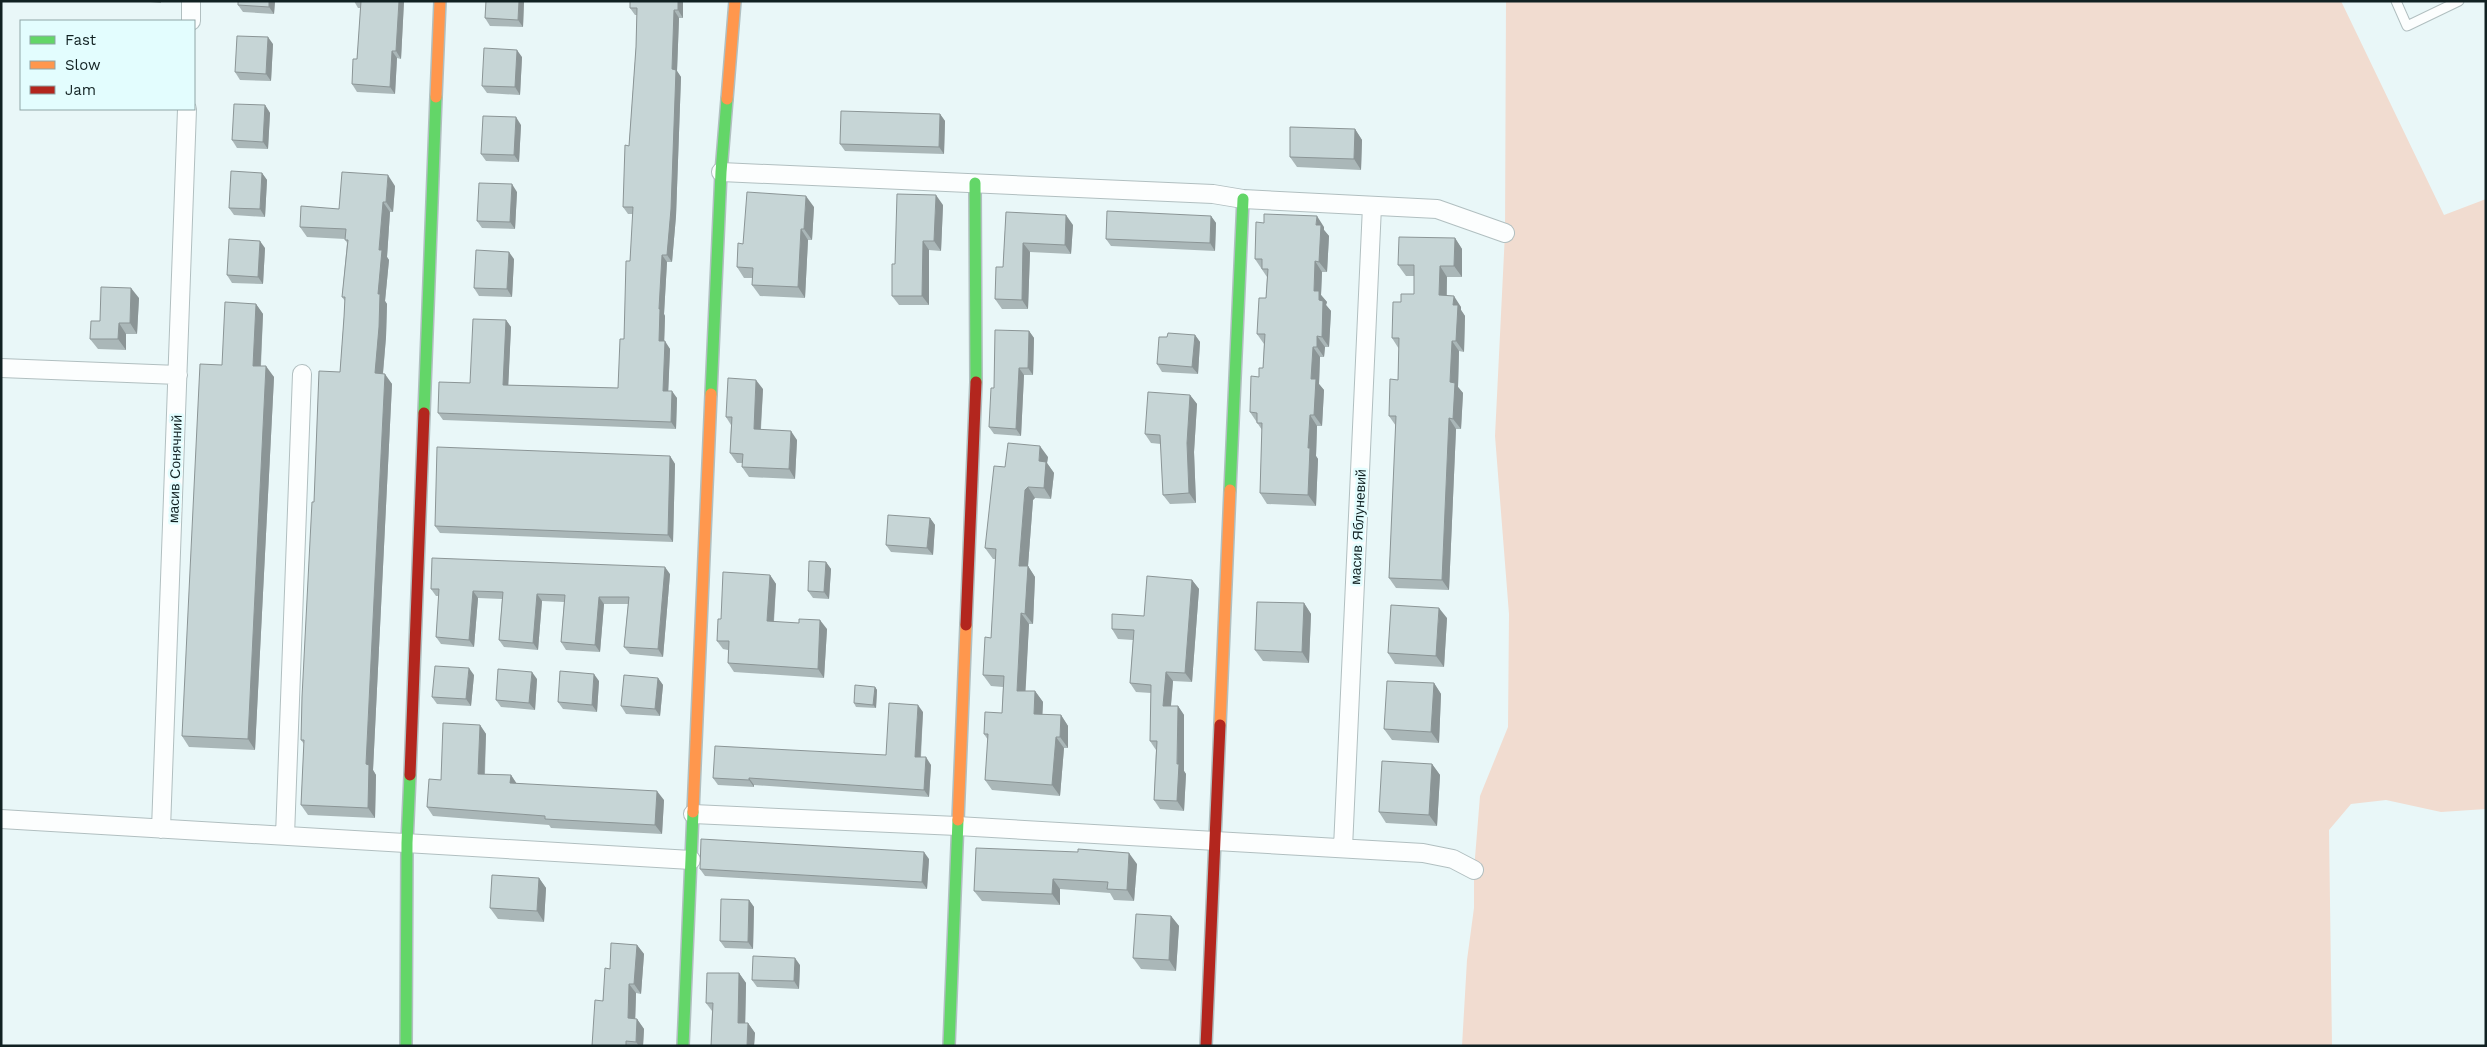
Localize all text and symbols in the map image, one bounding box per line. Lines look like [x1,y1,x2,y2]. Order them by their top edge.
legend [20,20,195,110]
text: Fast [65,31,97,49]
text: Slow [65,56,101,74]
text: Jam [65,81,96,99]
street label: масив Сонячний [165,415,185,523]
street label: масив Яблуневий [1347,469,1369,585]

